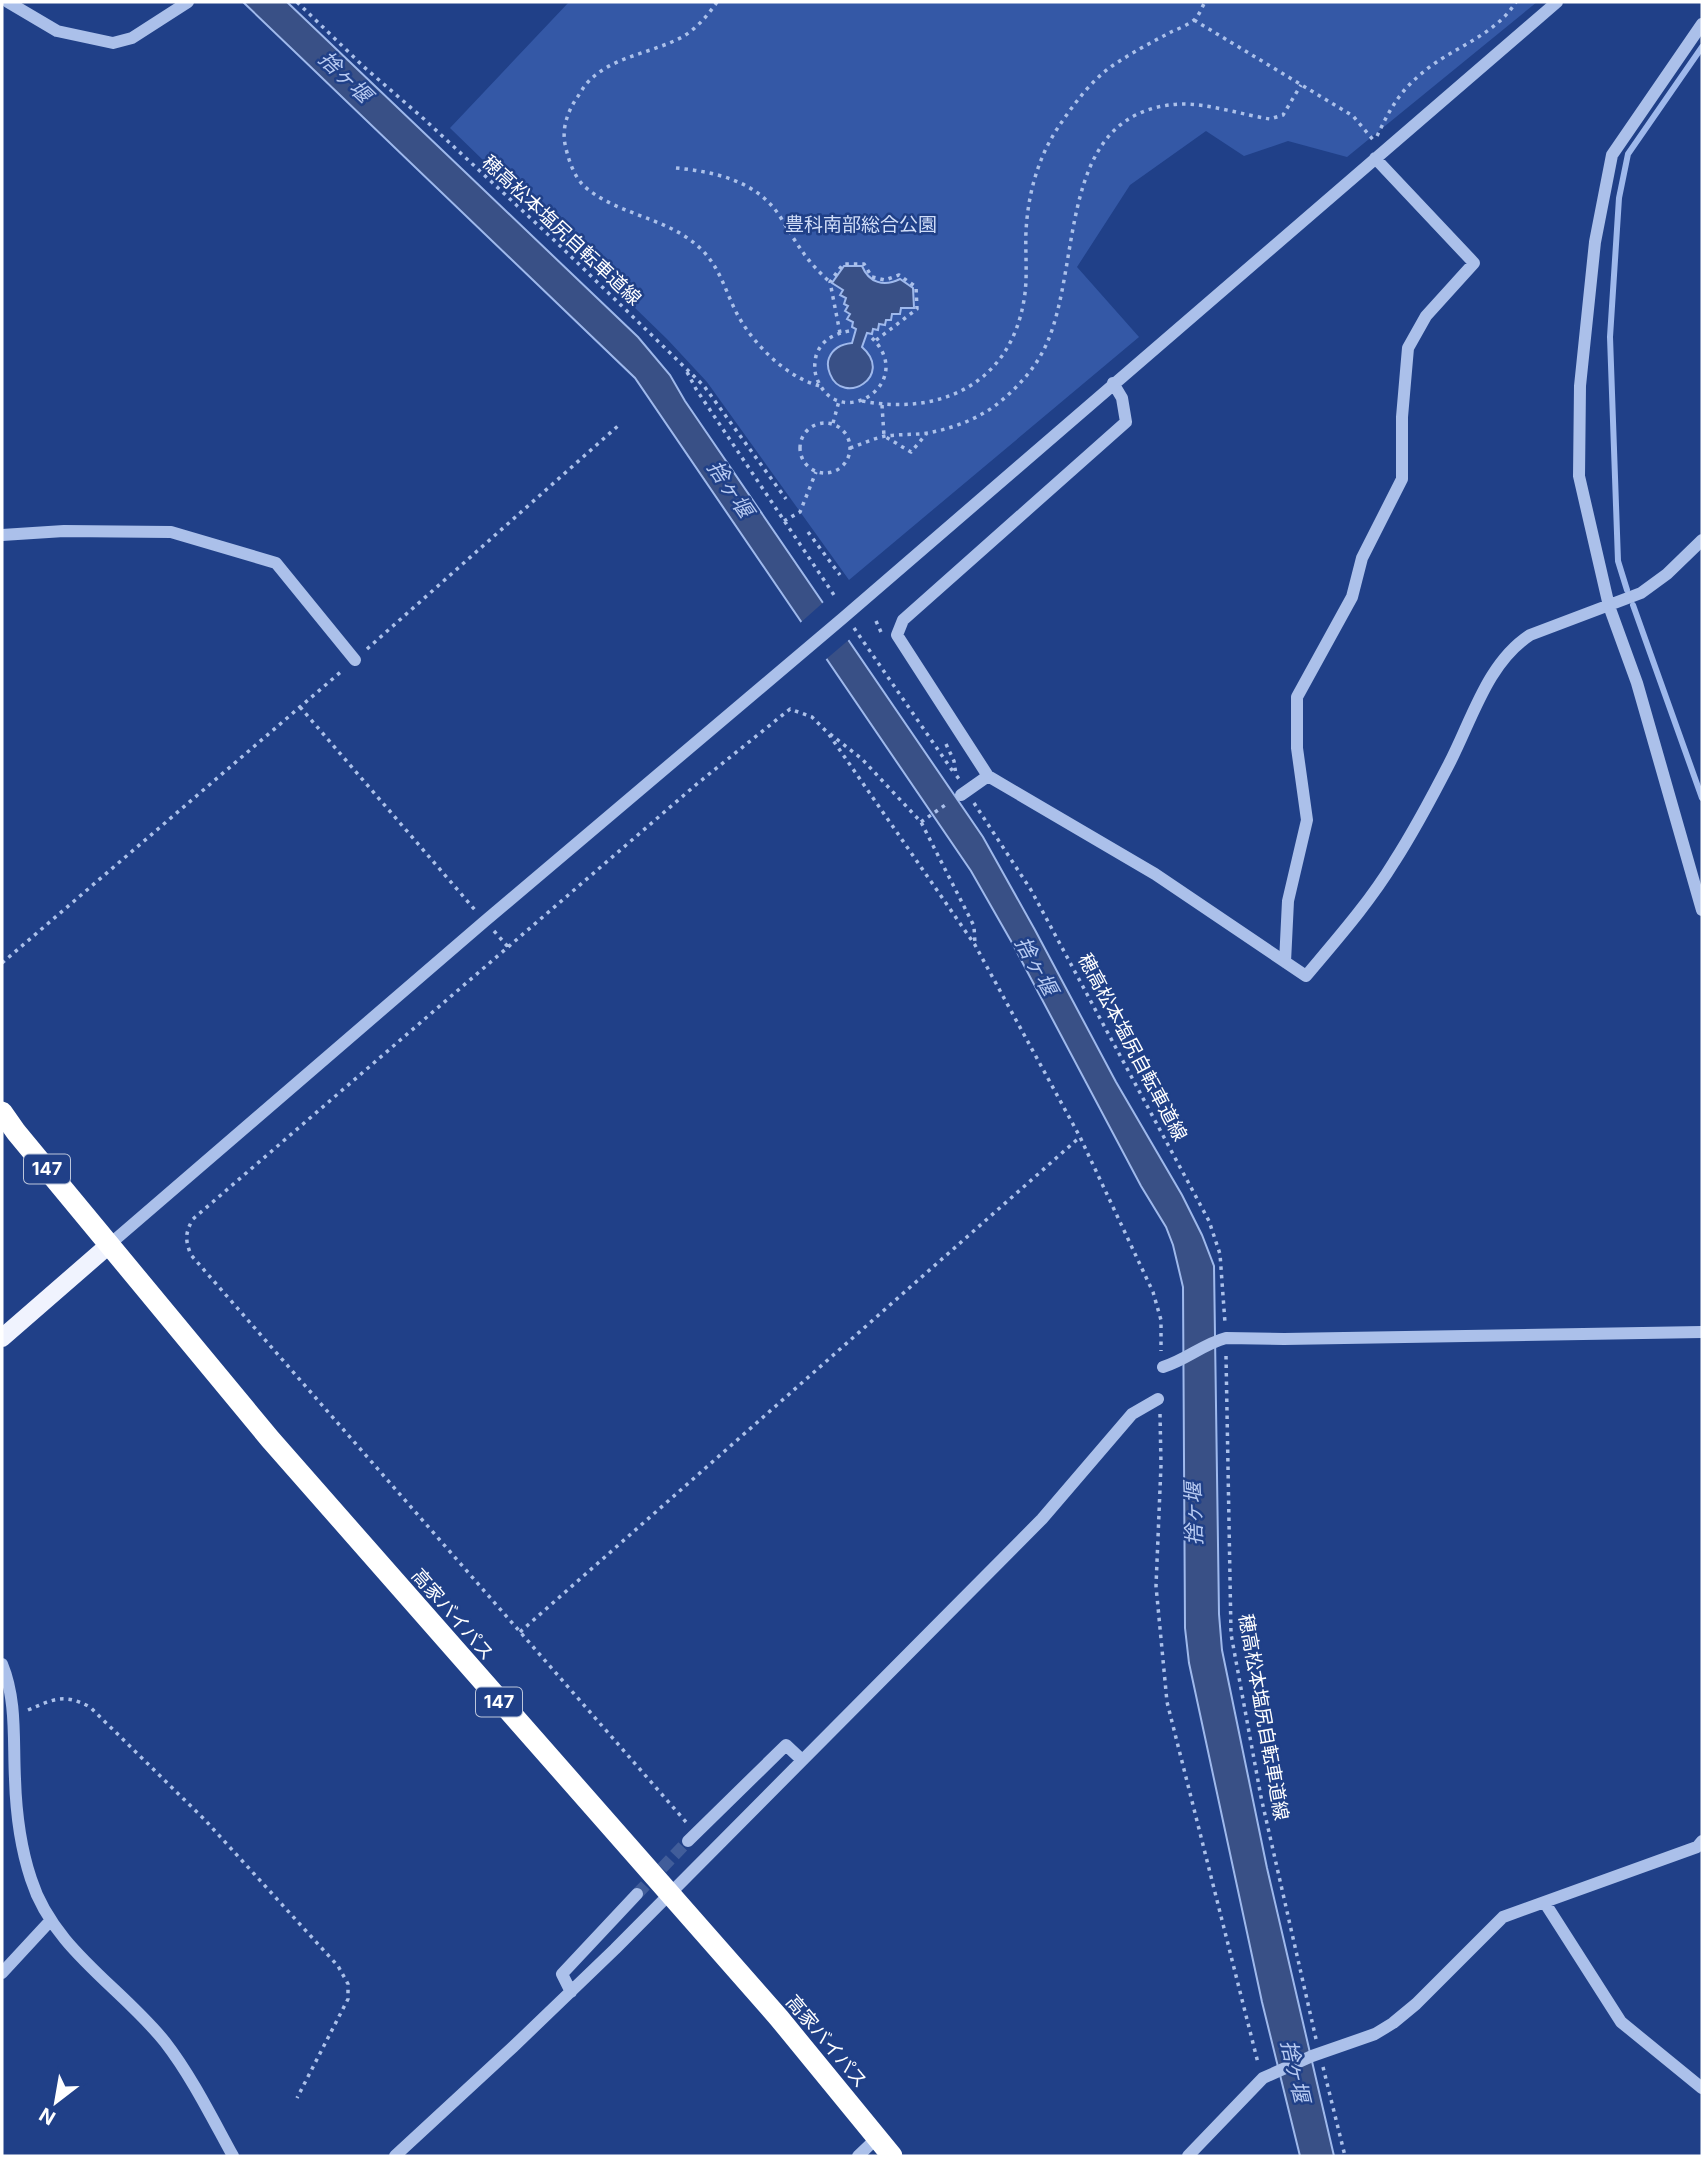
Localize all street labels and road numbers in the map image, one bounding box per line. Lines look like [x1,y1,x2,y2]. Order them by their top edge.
street label: 穂高松本塩尻自転車道線 [477,151,646,310]
street label: 穂高松本塩尻自転車道線 [1073,950,1192,1145]
road number: 147 [24,1154,70,1184]
street label: 高家バイパス [407,1564,499,1665]
street label: 穂高松本塩尻自転車道線 [1234,1612,1293,1822]
road number: 147 [476,1688,522,1716]
street label: 高家バイパス [781,1990,872,2092]

